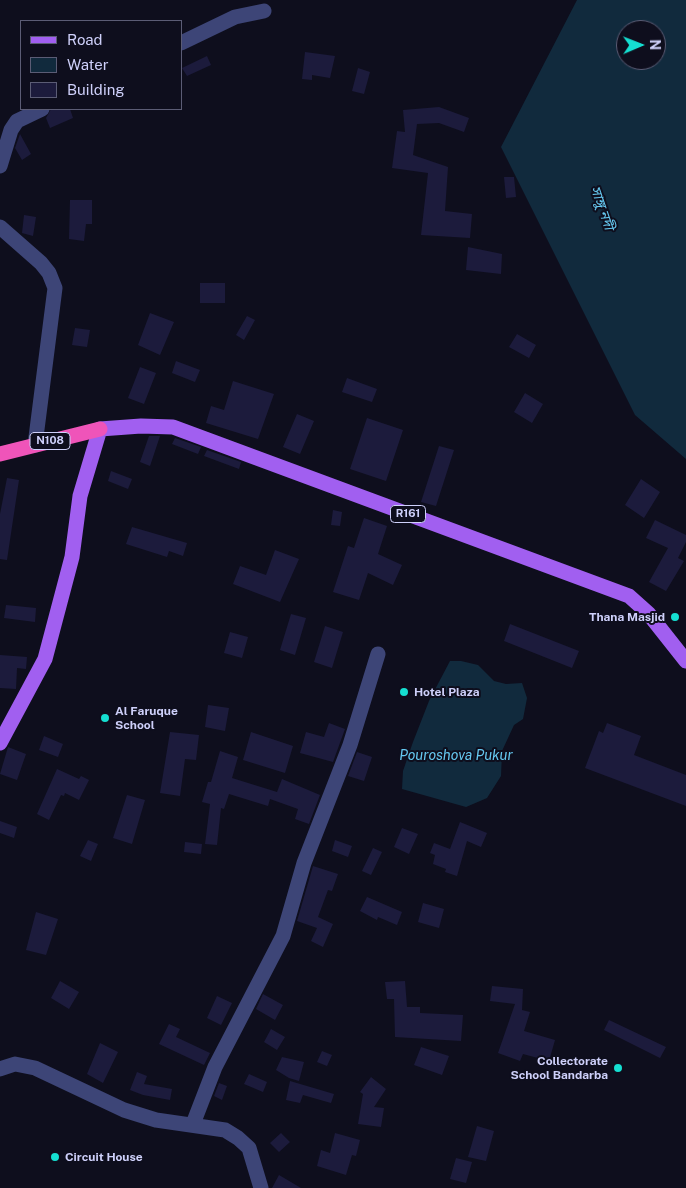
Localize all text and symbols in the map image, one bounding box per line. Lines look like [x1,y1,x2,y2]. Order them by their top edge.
legend [20,20,182,110]
north arrow [616,20,666,70]
text: Road [67,31,103,48]
text: N [647,39,663,50]
text: Water [67,56,109,73]
text: Building [67,81,125,98]
water label: সাঙ্গু নদী [587,184,617,232]
road number: N108 [30,432,70,450]
road number: R161 [390,506,426,522]
place label: Thana Masjid [589,610,665,624]
marker: Thana Masjid [669,611,681,623]
place label: Hotel Plaza [414,685,480,699]
marker: Hotel Plaza [398,686,410,698]
place label: Al Faruque School [115,704,178,732]
marker: Al Faruque School [99,712,111,724]
water label: Pouroshova Pukur [399,748,513,764]
place label: Collectorate School Bandarba [510,1054,608,1082]
marker: Collectorate School Bandarba [612,1062,624,1074]
place label: Circuit House [65,1150,143,1164]
marker: Circuit House [49,1151,61,1163]

